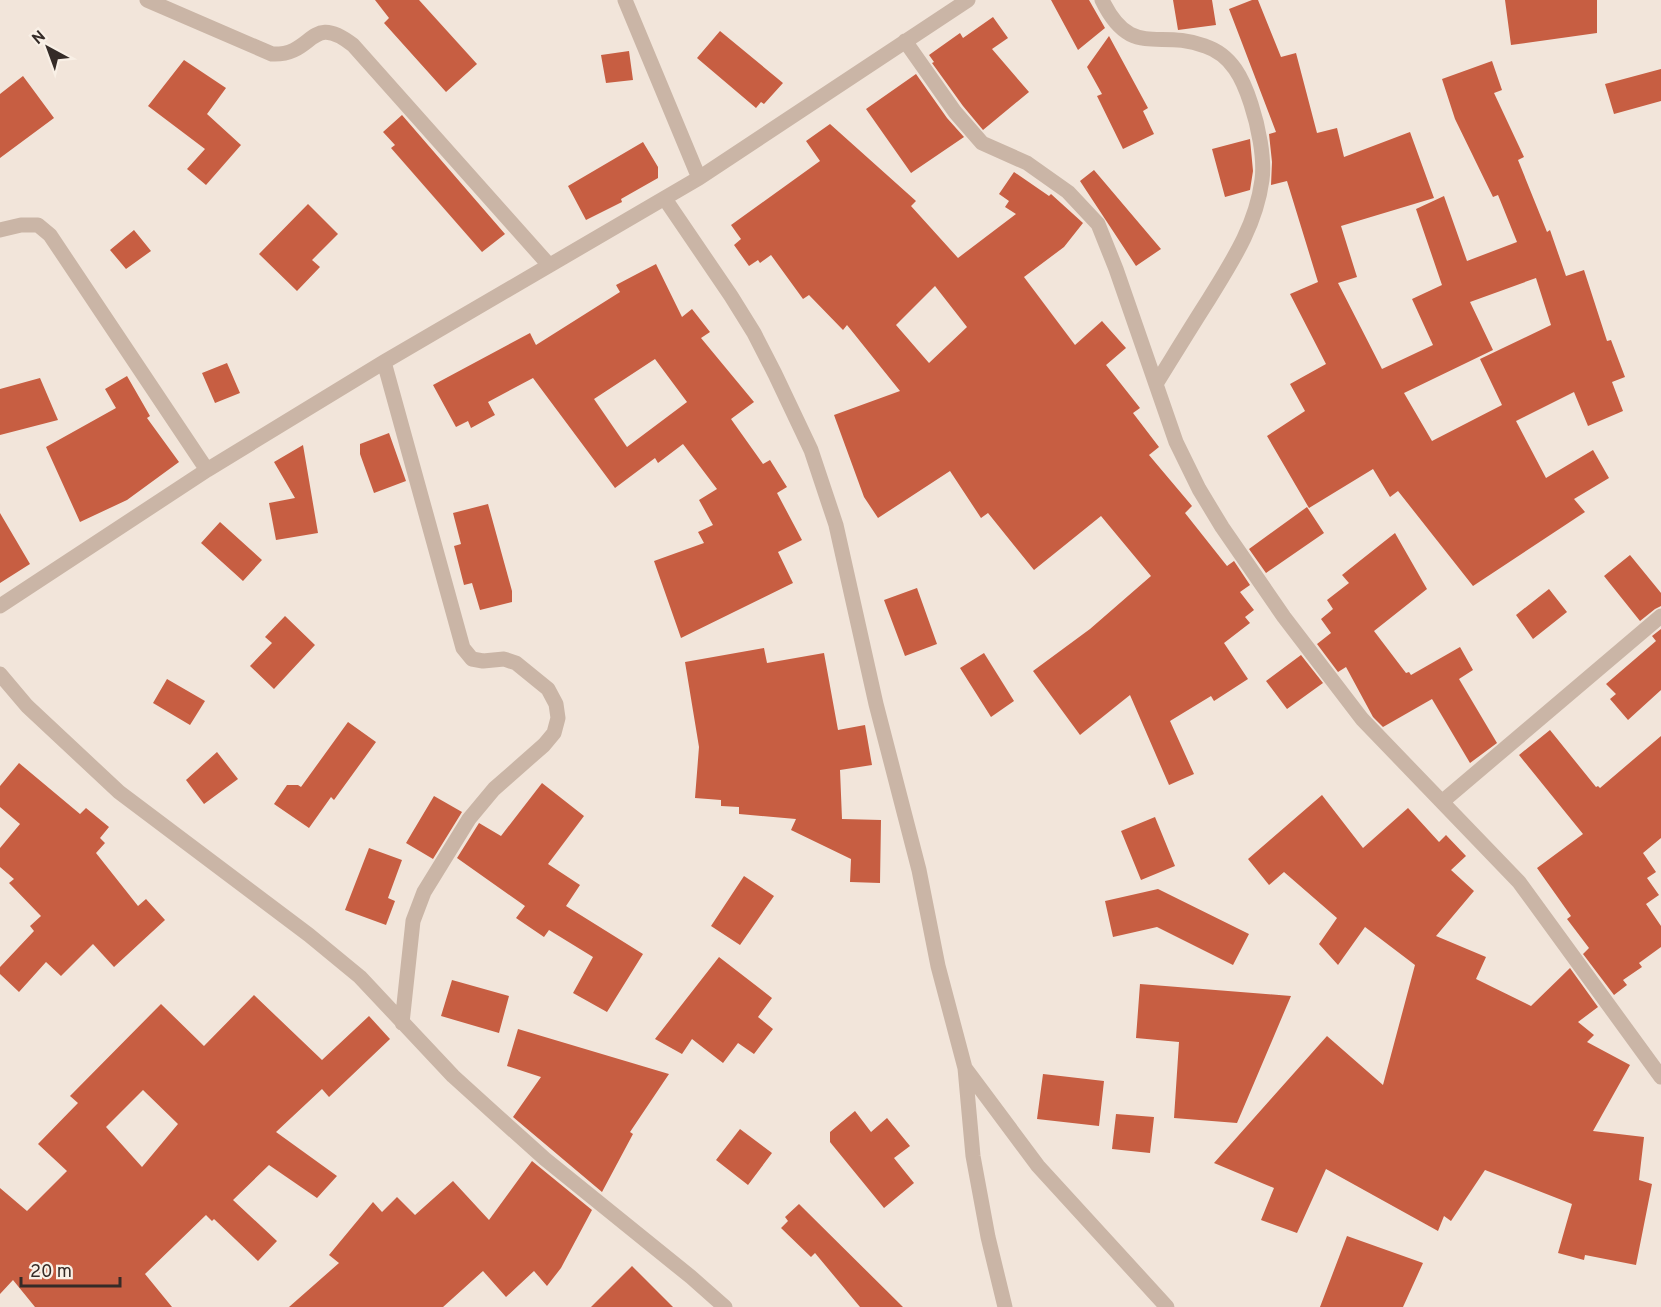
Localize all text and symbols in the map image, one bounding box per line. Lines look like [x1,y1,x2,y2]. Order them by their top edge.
north arrow [18,18,78,78]
text: N [29,27,50,50]
scale bar [21,1250,120,1288]
text: 20 m [30,1261,72,1284]

